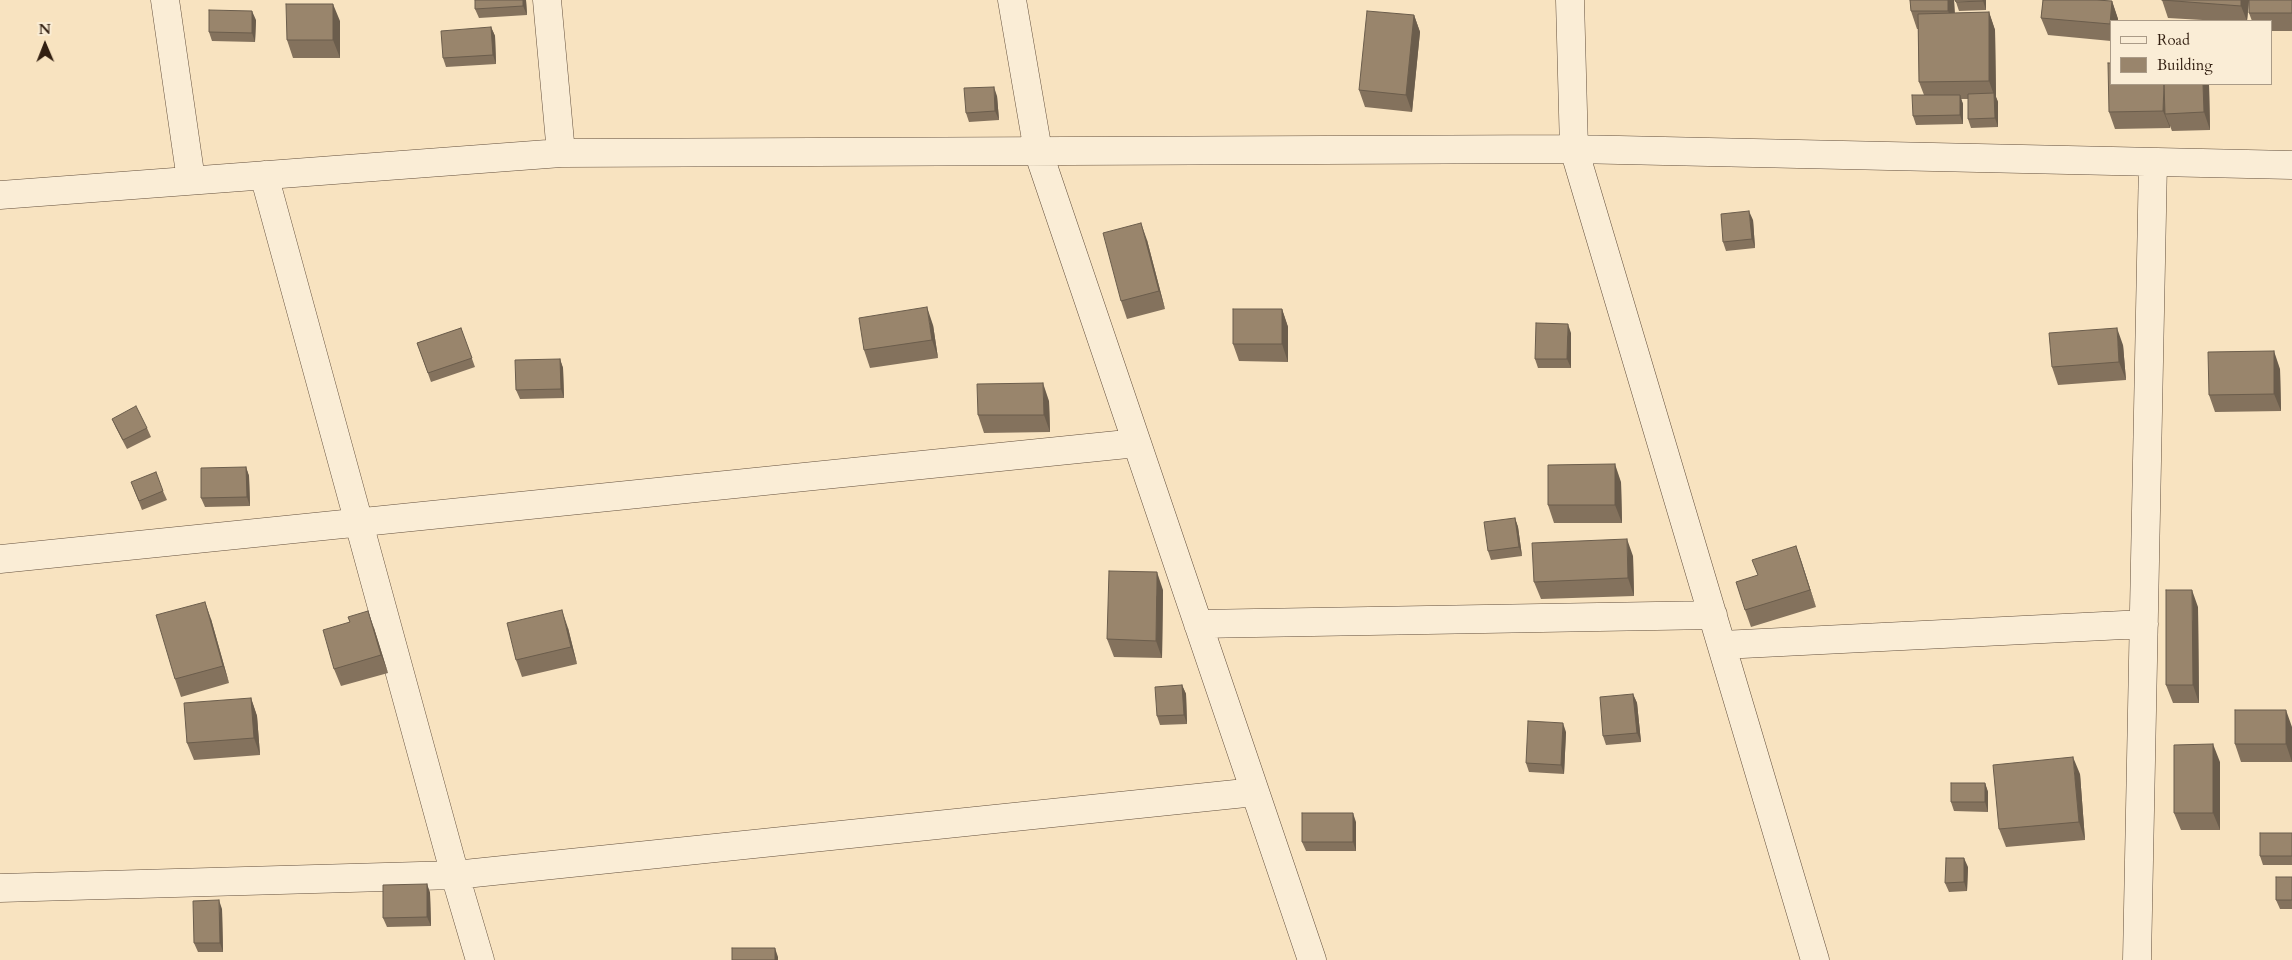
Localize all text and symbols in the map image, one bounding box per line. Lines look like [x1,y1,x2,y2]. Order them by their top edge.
north arrow [20,20,70,70]
text: N [38,20,51,39]
legend [2110,20,2272,85]
text: Road [2157,30,2190,50]
text: Building [2157,55,2213,75]

